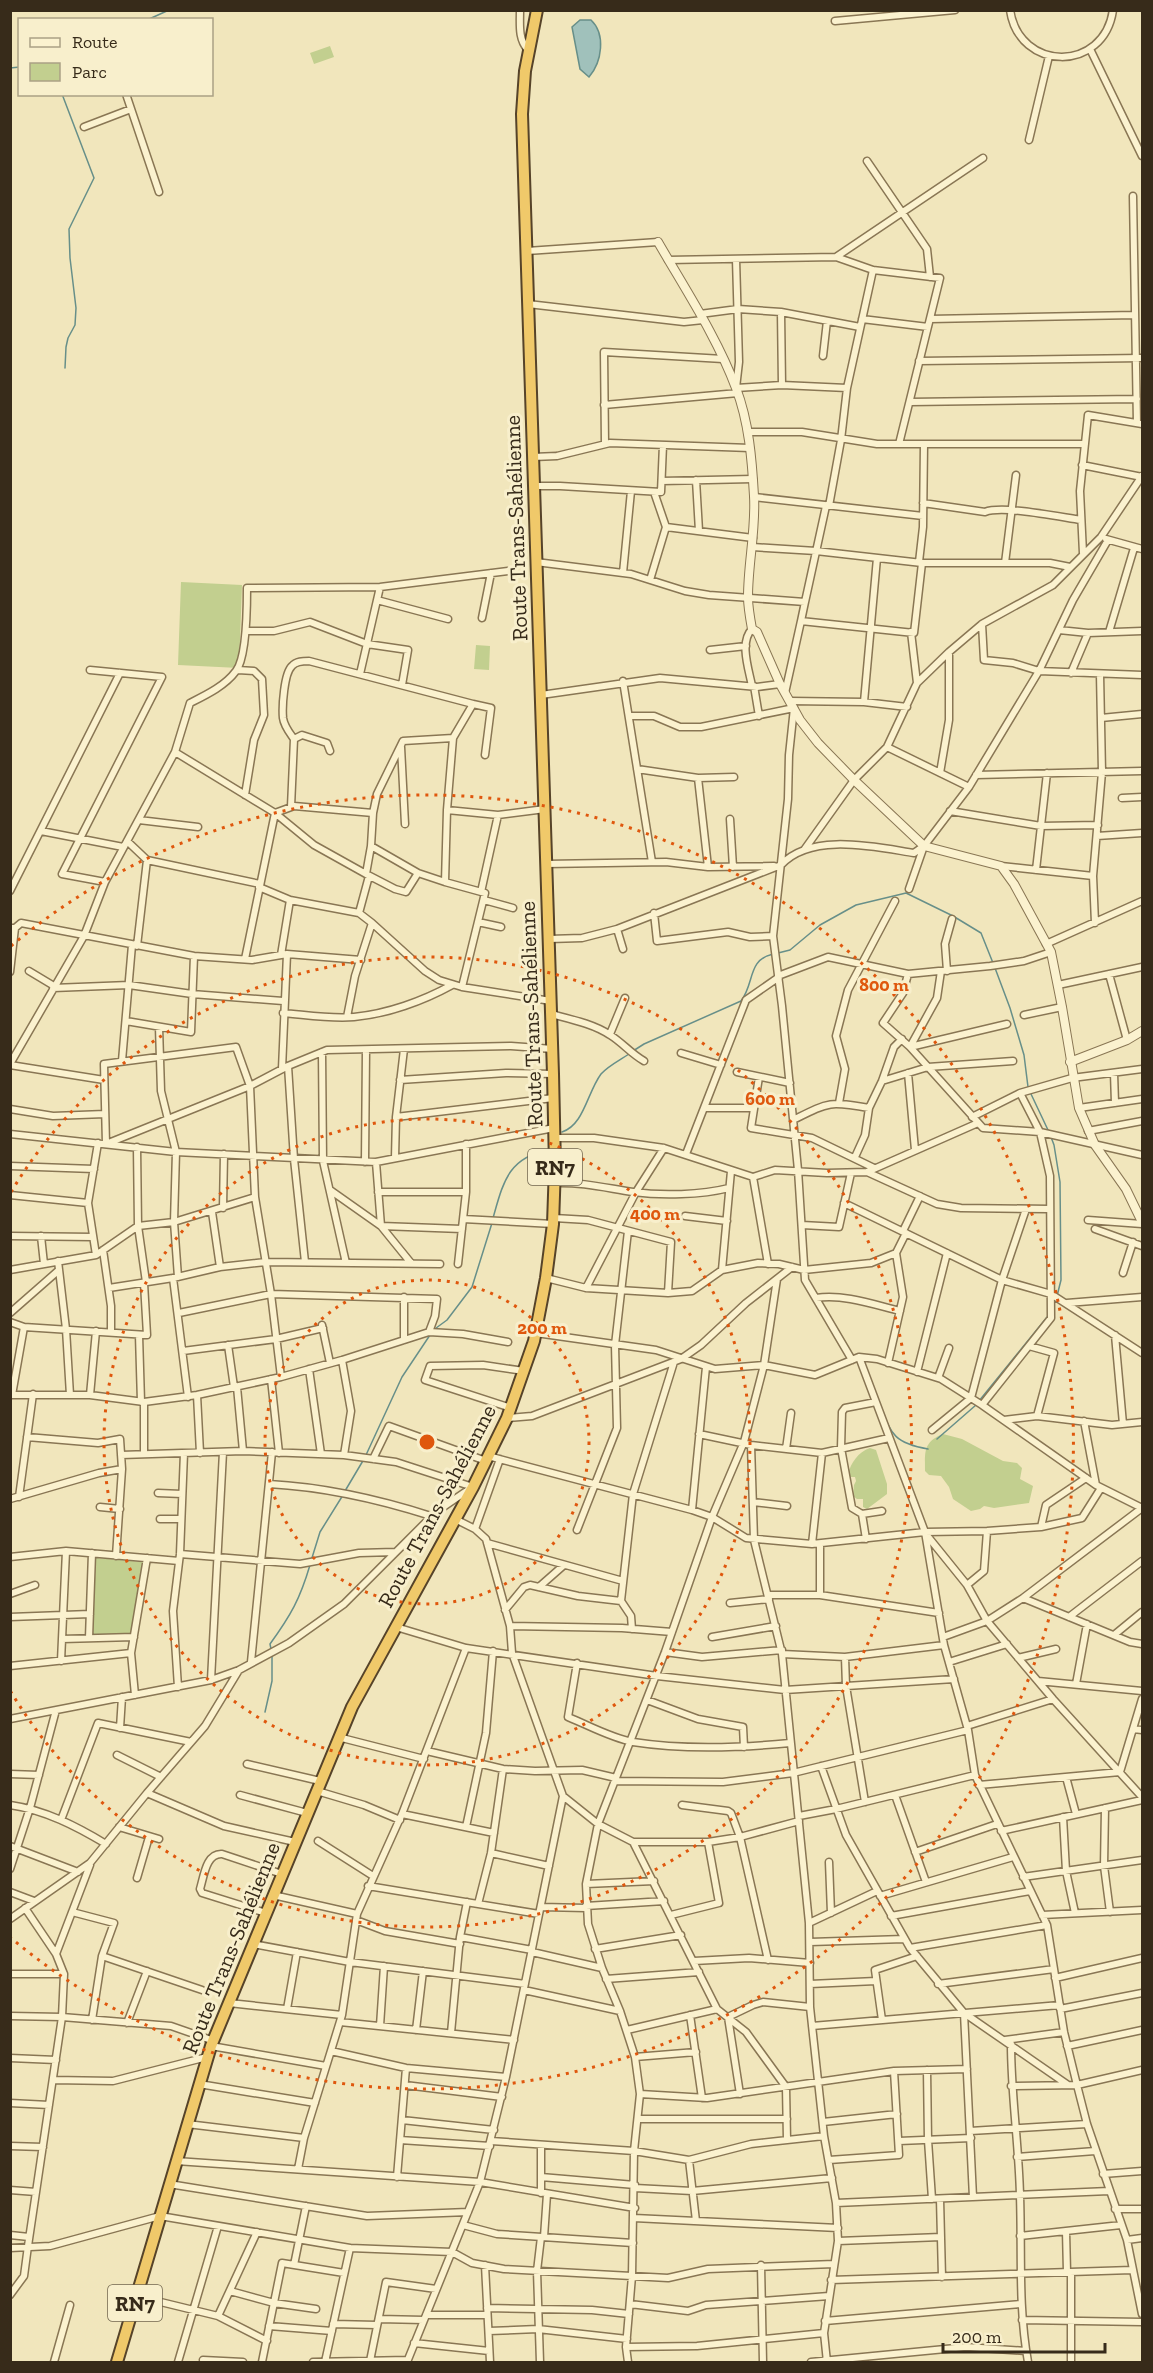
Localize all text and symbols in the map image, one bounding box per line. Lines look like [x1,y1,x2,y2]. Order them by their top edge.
legend [18,18,213,96]
text: Route [72,31,117,53]
text: Parc [72,61,107,83]
street label: Route Trans-Sahélienne [499,415,533,641]
street label: Route Trans-Sahélienne [514,901,548,1127]
text: 800 m [859,974,909,996]
text: 600 m [745,1088,795,1110]
road number: RN7 [528,1149,582,1185]
text: 400 m [630,1203,680,1225]
text: 200 m [517,1317,567,1339]
street label: Route Trans-Sahélienne [372,1400,502,1612]
centre of rings [417,1432,437,1452]
street label: Route Trans-Sahélienne [176,1838,286,2058]
road number: RN7 [108,2285,162,2321]
scale bar [943,2316,1105,2354]
text: 200 m [952,2326,1002,2348]

